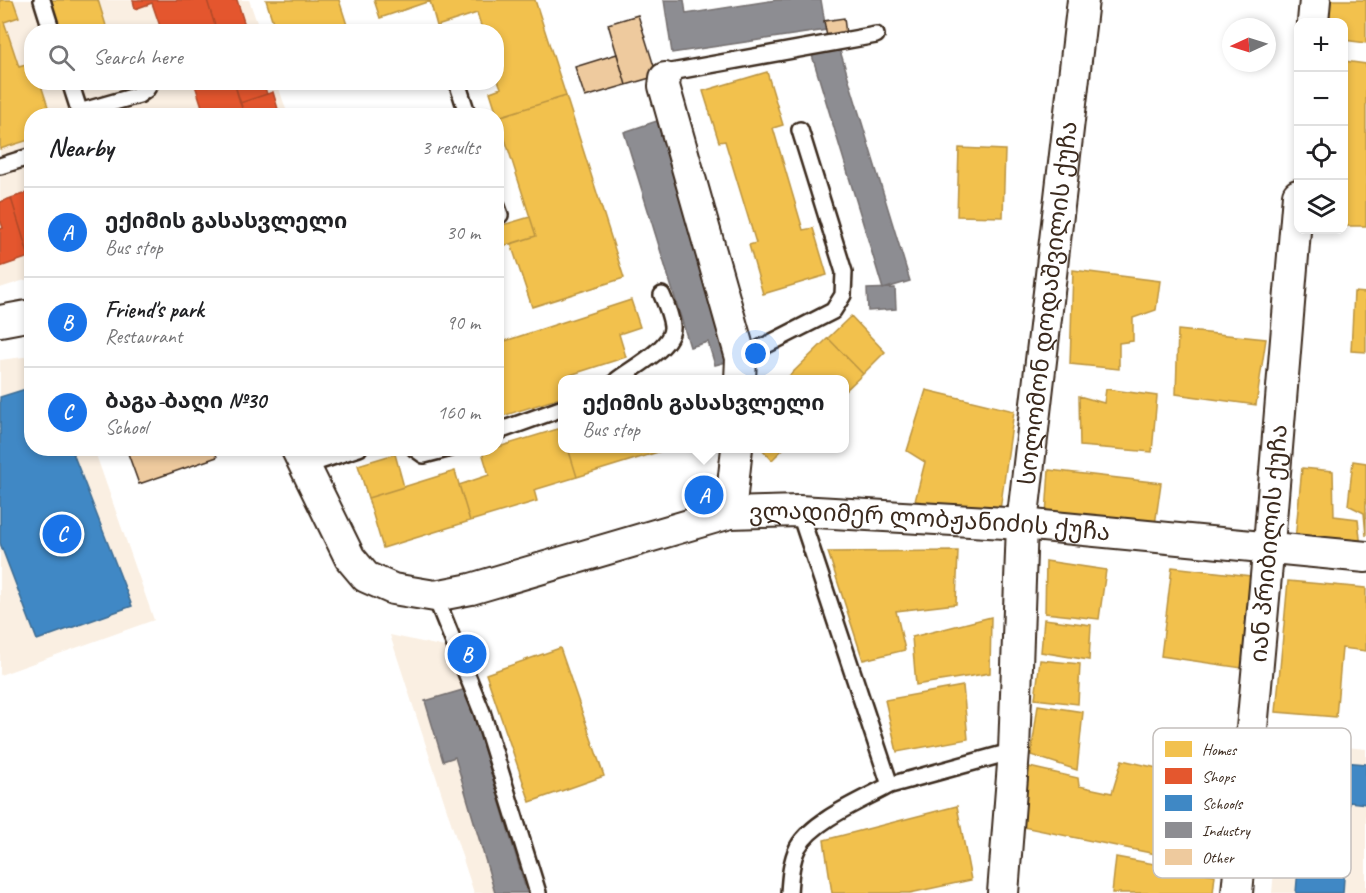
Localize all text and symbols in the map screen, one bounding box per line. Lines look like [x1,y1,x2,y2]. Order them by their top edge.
north arrow [1222,18,1276,72]
map controls [1294,18,1348,234]
button: + [1294,18,1348,72]
search box [24,24,504,90]
icon: search [45,41,78,74]
text: Search here [93,43,183,71]
button: − [1294,72,1348,126]
street label: სოლომონ დოდაშვილის ქუჩა [1012,119,1084,487]
button: locate [1294,126,1348,180]
text: Nearby [48,131,113,164]
text: 3 results [421,135,480,160]
button: layers [1294,180,1348,234]
text: ექიმის გასასვლელი [105,207,347,235]
text: A [62,220,73,245]
text: 30 m [446,220,480,245]
text: Bus stop [105,235,163,260]
text: Friend's park [105,296,204,324]
text: B [62,310,73,335]
text: 90 m [446,310,480,335]
text: Restaurant [105,324,182,349]
your location [741,339,770,368]
popup [558,375,849,453]
text: ბაგა-ბაღი №30 [105,387,266,415]
text: ექიმის გასასვლელი [582,389,825,417]
text: C [63,400,72,425]
text: 160 m [437,400,480,425]
text: School [105,415,148,440]
text: Bus stop [582,417,640,442]
street label: იან პრიბილის ქუჩა [1243,423,1294,664]
pin: A [684,472,724,518]
street label: ვლადიმერ ლობჟანიძის ქუჩა [748,496,1112,547]
pin: C [42,512,82,556]
pin: B [448,632,486,676]
legend [1153,728,1351,878]
text: Homes [1202,740,1238,760]
text: Shops [1202,767,1236,787]
text: Schools [1202,794,1243,814]
text: Industry [1202,821,1251,841]
text: Other [1202,848,1235,868]

